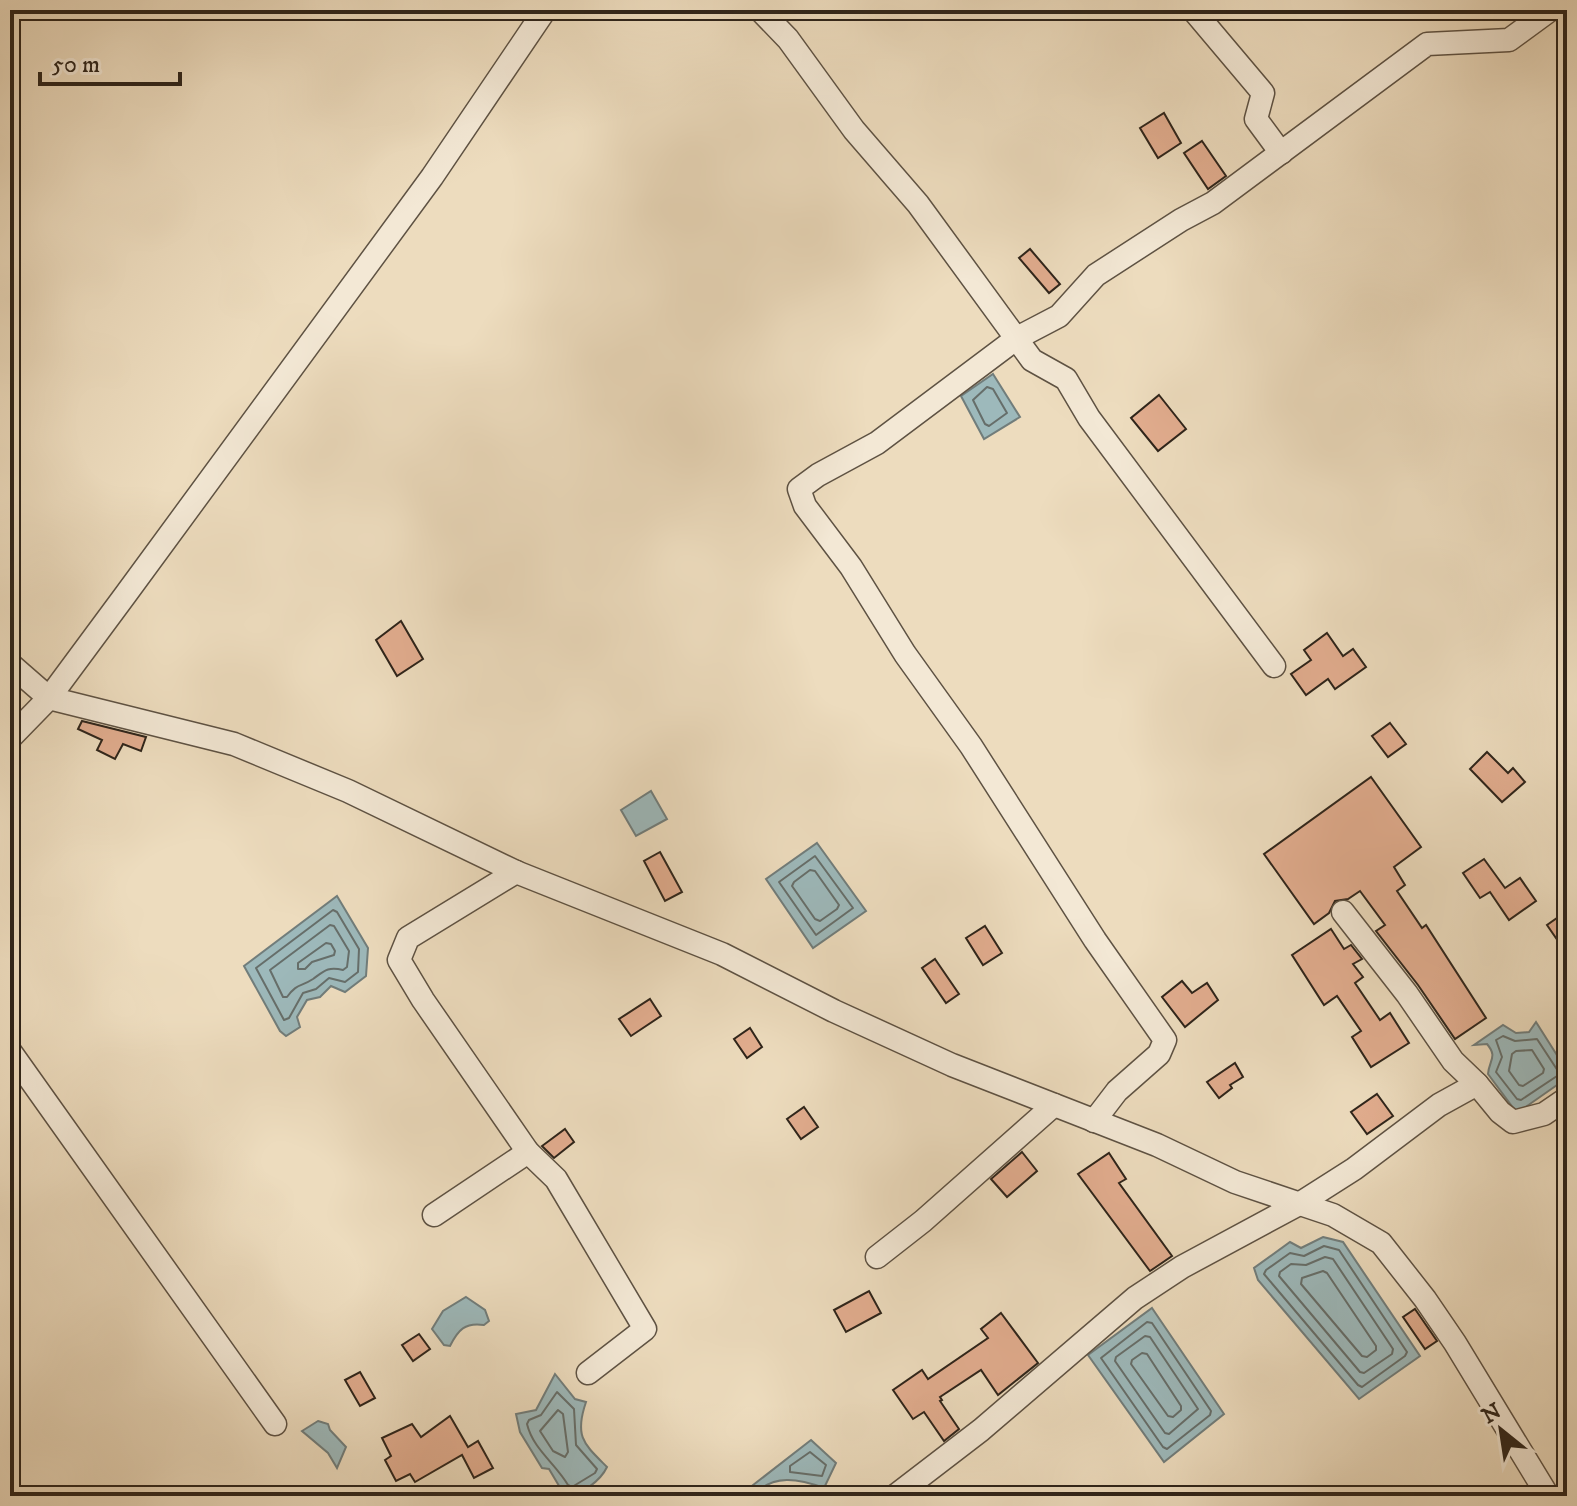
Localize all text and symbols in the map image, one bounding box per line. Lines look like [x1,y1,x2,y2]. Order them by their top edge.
scale bar [40,36,180,86]
text: 50 m [52,50,100,80]
north arrow [1461,1390,1541,1470]
text: N [1477,1398,1506,1430]

